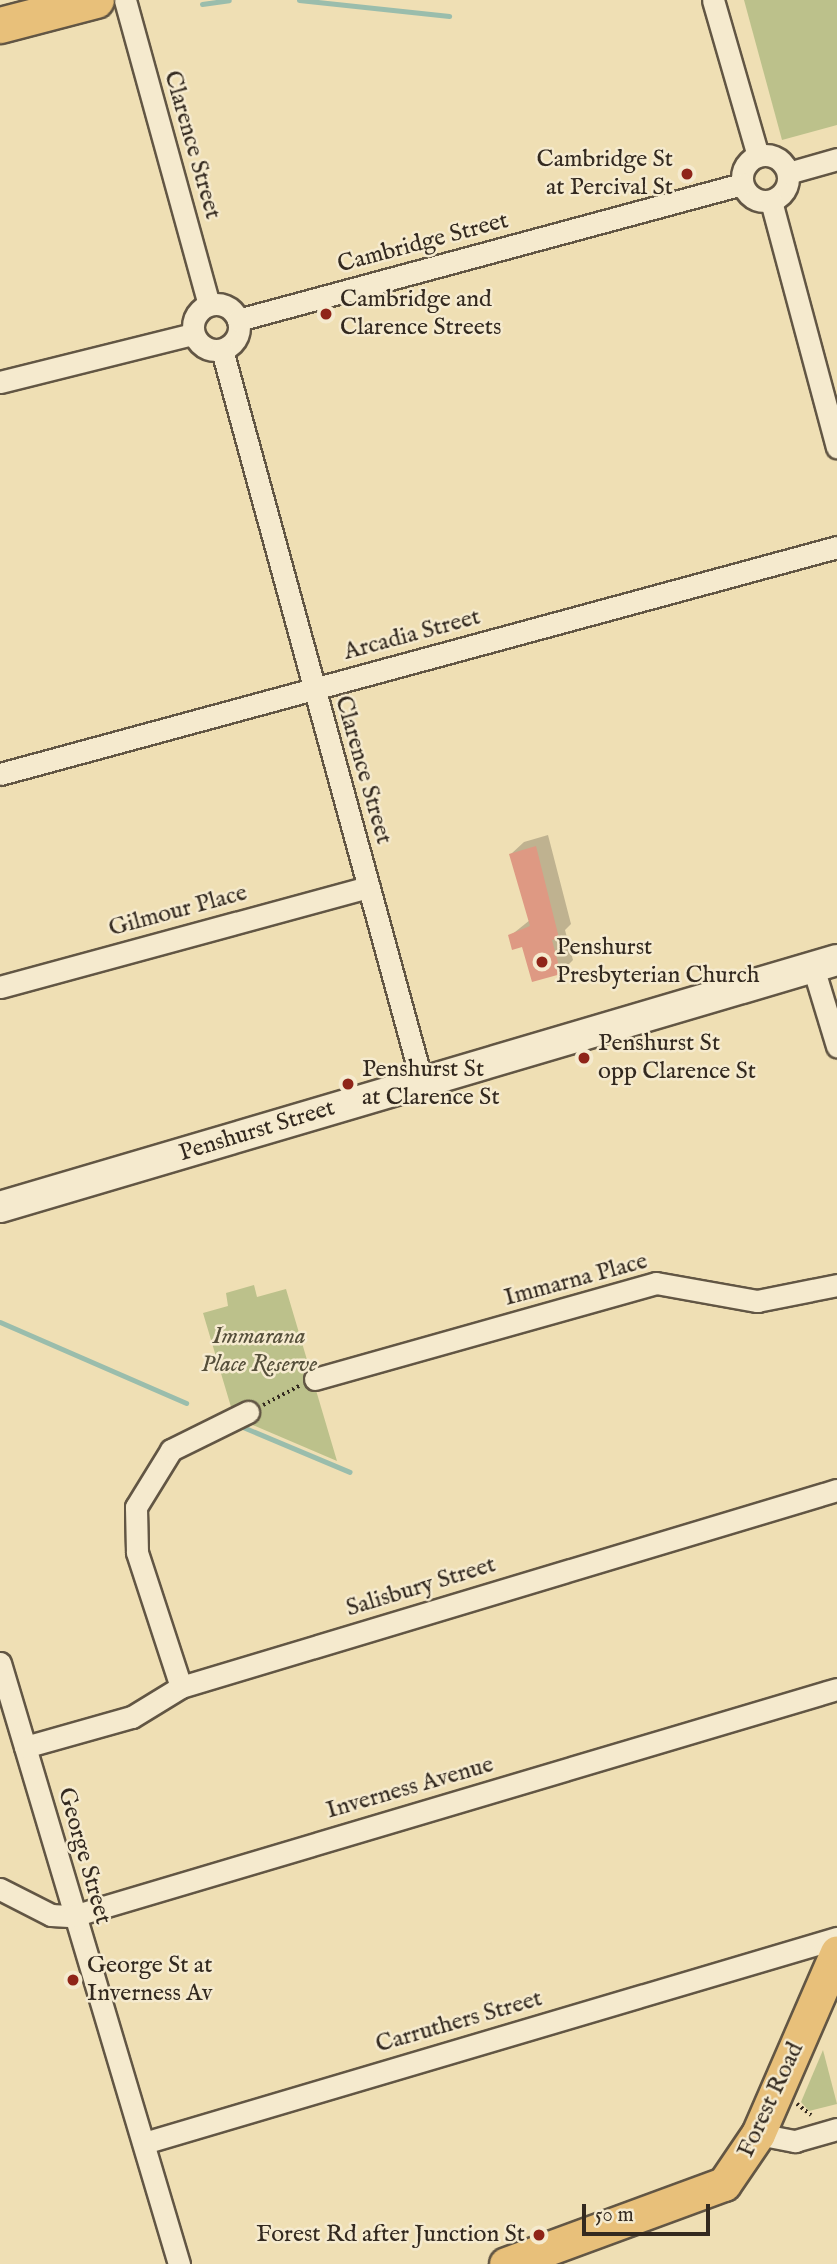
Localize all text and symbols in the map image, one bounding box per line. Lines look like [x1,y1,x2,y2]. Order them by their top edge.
street label: Clarence Street [157,68,227,222]
place label: Cambridge St at Percival St [537,146,673,202]
marker: Cambridge St at Percival St [679,166,695,182]
street label: Cambridge Street [334,206,512,280]
place label: Cambridge and Clarence Streets [340,286,501,342]
marker: Cambridge and Clarence Streets [318,306,334,322]
street label: Arcadia Street [341,603,483,667]
street label: Clarence Street [328,693,398,847]
street label: Gilmour Place [106,879,250,943]
place label: Penshurst Presbyterian Church [556,934,760,990]
marker: Penshurst Presbyterian Church [534,954,550,970]
place label: Penshurst St opp Clarence St [598,1030,756,1086]
marker: Penshurst St opp Clarence St [576,1050,592,1066]
place label: Penshurst St at Clarence St [362,1056,500,1112]
marker: Penshurst St at Clarence St [340,1076,356,1092]
street label: Penshurst Street [176,1094,338,1168]
street label: Immarna Place [501,1247,651,1313]
park label: Immarana Place Reserve [201,1323,317,1379]
street label: Salisbury Street [343,1551,499,1623]
street label: Inverness Avenue [323,1750,497,1826]
street label: George Street [51,1784,117,1928]
place label: George St at Inverness Av [87,1952,212,2008]
marker: George St at Inverness Av [65,1972,81,1988]
street label: Carruthers Street [373,1984,545,2060]
street label: Forest Road [732,2038,810,2162]
scale bar [585,2190,713,2234]
text: 50 m [595,2202,634,2229]
place label: Forest Rd after Junction St [256,2221,525,2249]
marker: Forest Rd after Junction St [531,2227,547,2243]

